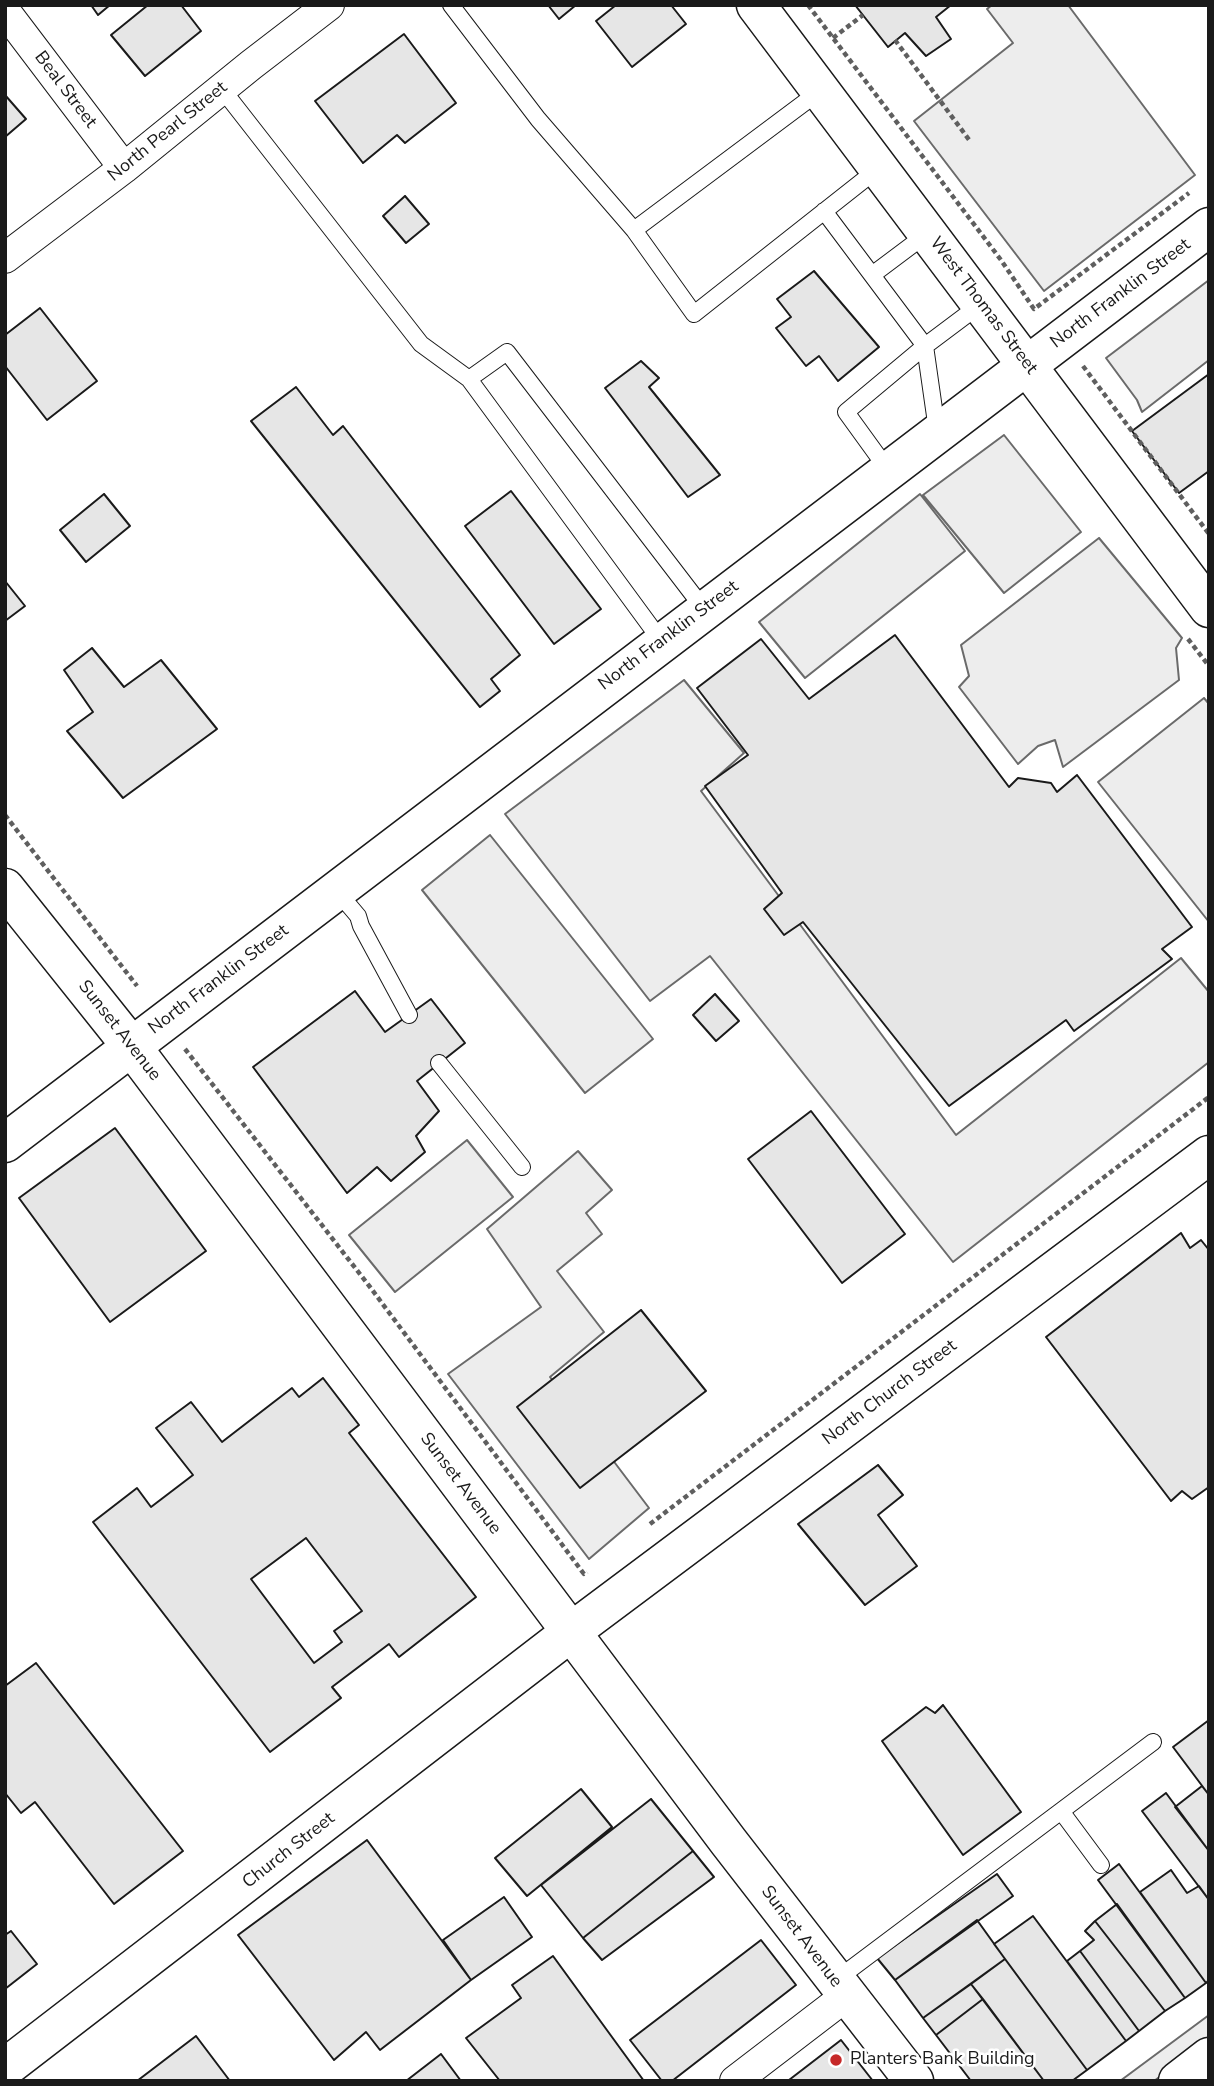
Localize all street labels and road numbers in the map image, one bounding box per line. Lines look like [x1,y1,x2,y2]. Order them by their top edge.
street label: Beal Street [29,47,101,133]
street label: North Pearl Street [104,77,232,187]
street label: West Thomas Street [924,233,1042,379]
street label: North Franklin Street [1047,234,1195,354]
street label: North Franklin Street [595,576,743,696]
street label: North Franklin Street [145,920,293,1040]
street label: Sunset Avenue [73,976,165,1086]
street label: North Church Street [819,1335,961,1451]
street label: Sunset Avenue [415,1429,505,1539]
street label: Church Street [239,1808,339,1894]
street label: Sunset Avenue [756,1882,846,1992]

